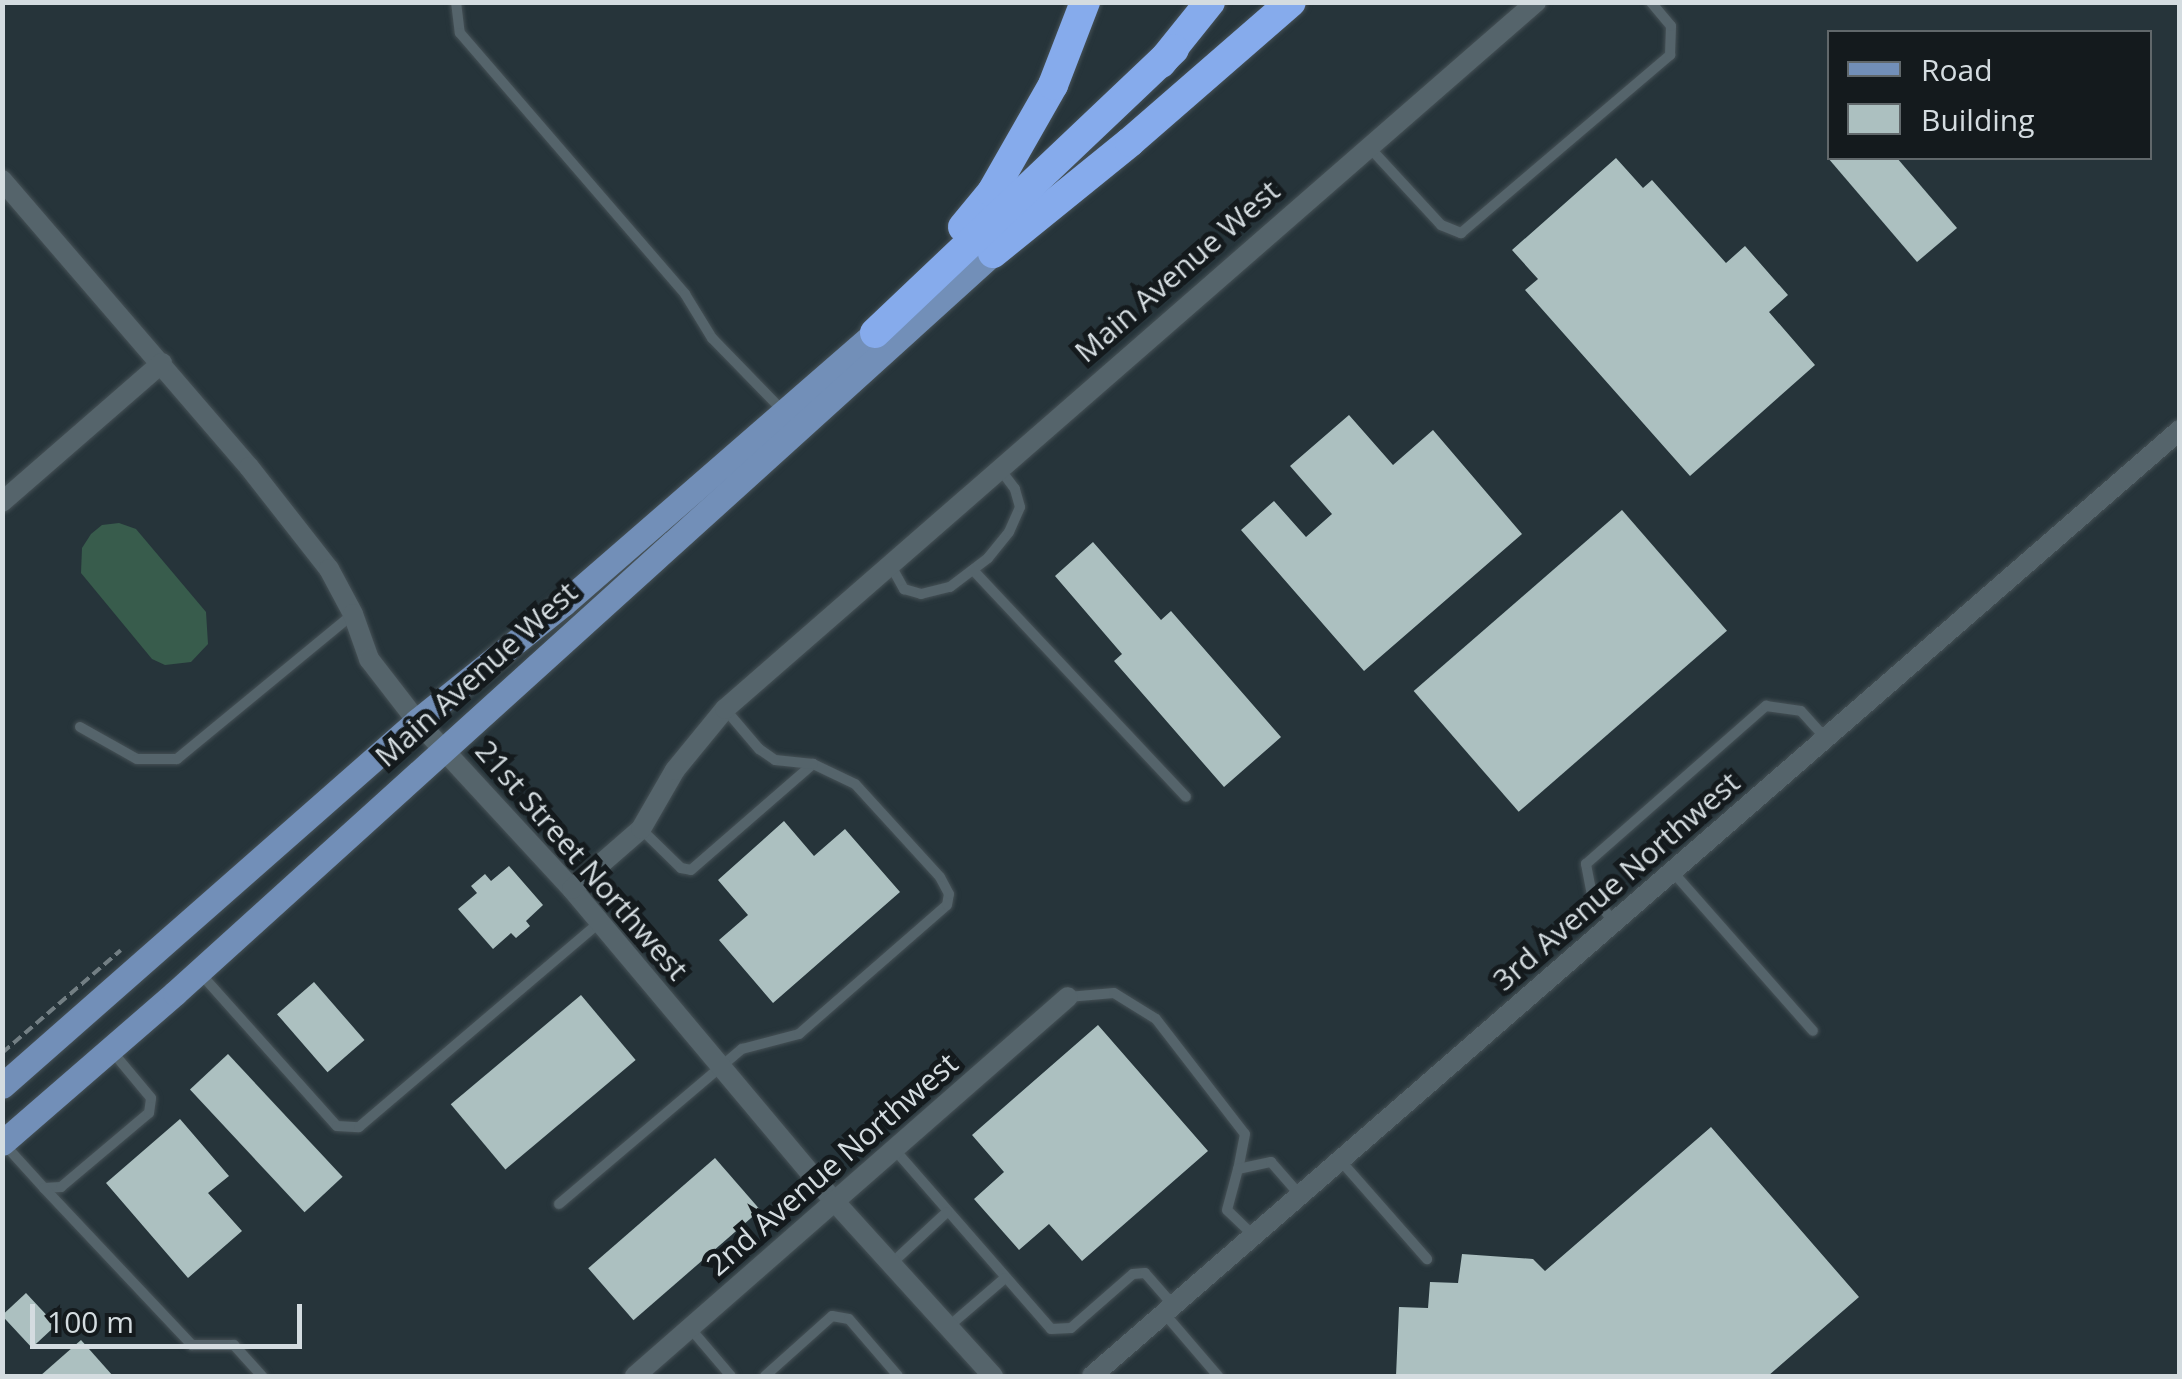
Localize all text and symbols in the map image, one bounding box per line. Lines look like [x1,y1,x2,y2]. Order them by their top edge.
legend [1827,30,2152,160]
text: Road [1921,49,1993,90]
text: Building [1921,99,2035,140]
street label: Main Avenue West [1067,172,1287,370]
street label: Main Avenue West [368,574,584,774]
street label: 21st Street Northwest [468,733,696,987]
street label: 3rd Avenue Northwest [1485,764,1747,998]
street label: 2nd Avenue Northwest [699,1045,965,1283]
scale bar [35,1284,308,1346]
text: 100 m [47,1301,134,1342]

